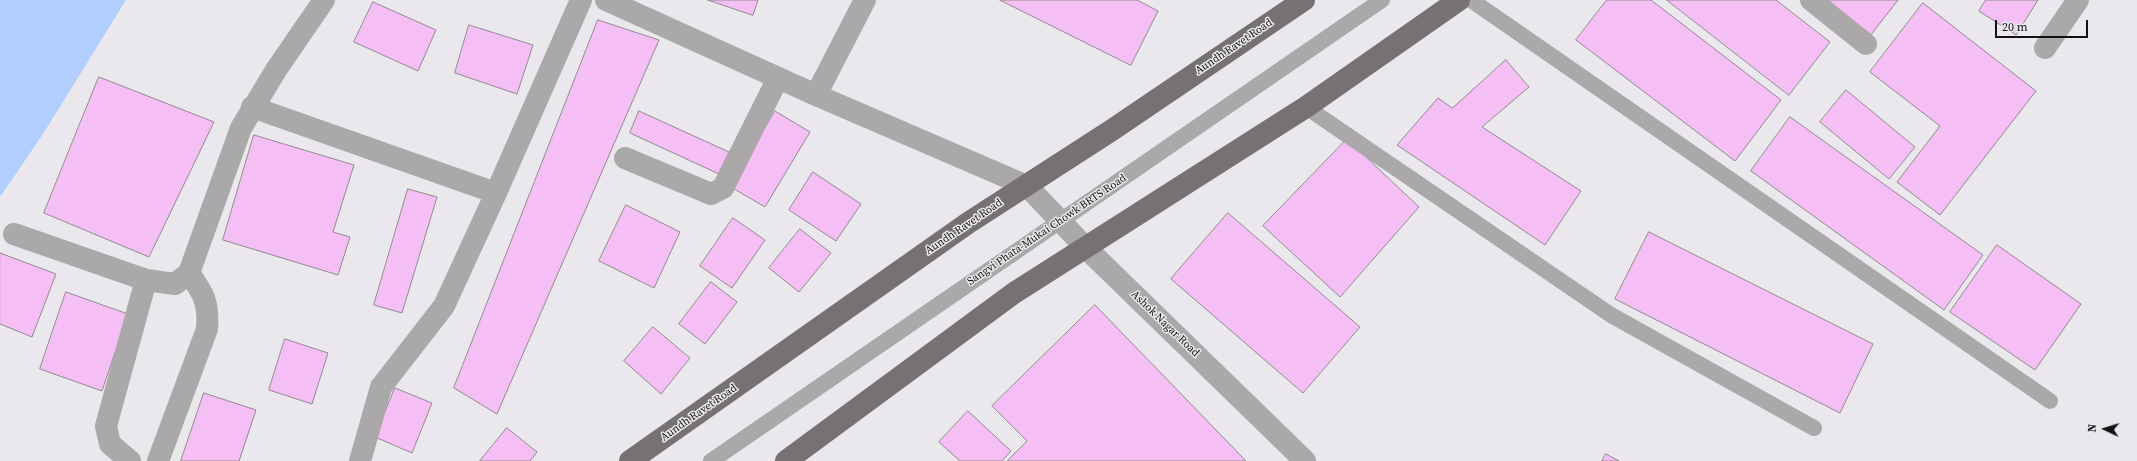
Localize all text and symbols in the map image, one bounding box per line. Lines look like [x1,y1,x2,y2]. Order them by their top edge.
scale bar [1997,12,2090,38]
street label: Aundh Ravet Road [1193,16,1275,78]
text: 20 m [2002,19,2028,35]
street label: Sangvi Phata-Mukai Chowk BRTS Road [965,172,1129,288]
street label: Aundh Ravet Road [923,196,1005,258]
street label: Ashok Nagar Road [1128,288,1202,360]
street label: Aundh Ravet Road [658,382,740,444]
north arrow [2085,409,2125,449]
text: N [2085,424,2100,433]

